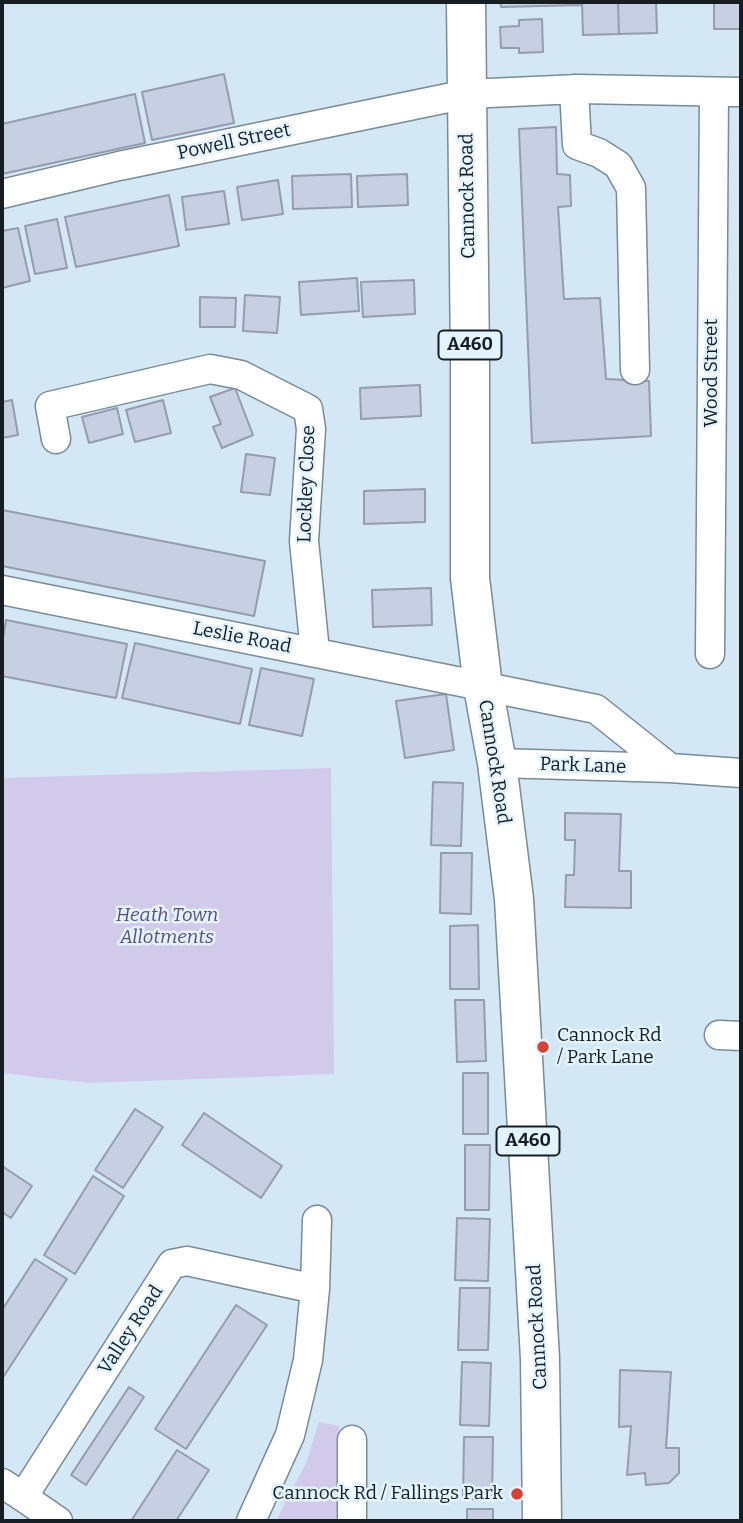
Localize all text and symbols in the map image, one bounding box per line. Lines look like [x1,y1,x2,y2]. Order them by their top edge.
street label: Powell Street [175,119,293,165]
street label: Cannock Road [456,133,480,259]
street label: Wood Street [701,319,723,427]
road number: A460 [438,330,502,360]
street label: Lockley Close [294,425,320,543]
street label: Leslie Road [191,617,293,659]
street label: Cannock Road [473,698,515,826]
street label: Park Lane [539,753,627,779]
park label: Heath Town Allotments [116,905,218,949]
place label: Cannock Rd / Park Lane [557,1025,662,1069]
marker: Cannock Rd / Park Lane [535,1039,551,1055]
road number: A460 [496,1126,560,1156]
street label: Cannock Road [523,1264,553,1390]
street label: Valley Road [94,1281,168,1379]
place label: Cannock Rd / Fallings Park [272,1483,503,1505]
marker: Cannock Rd / Fallings Park [509,1486,525,1502]

